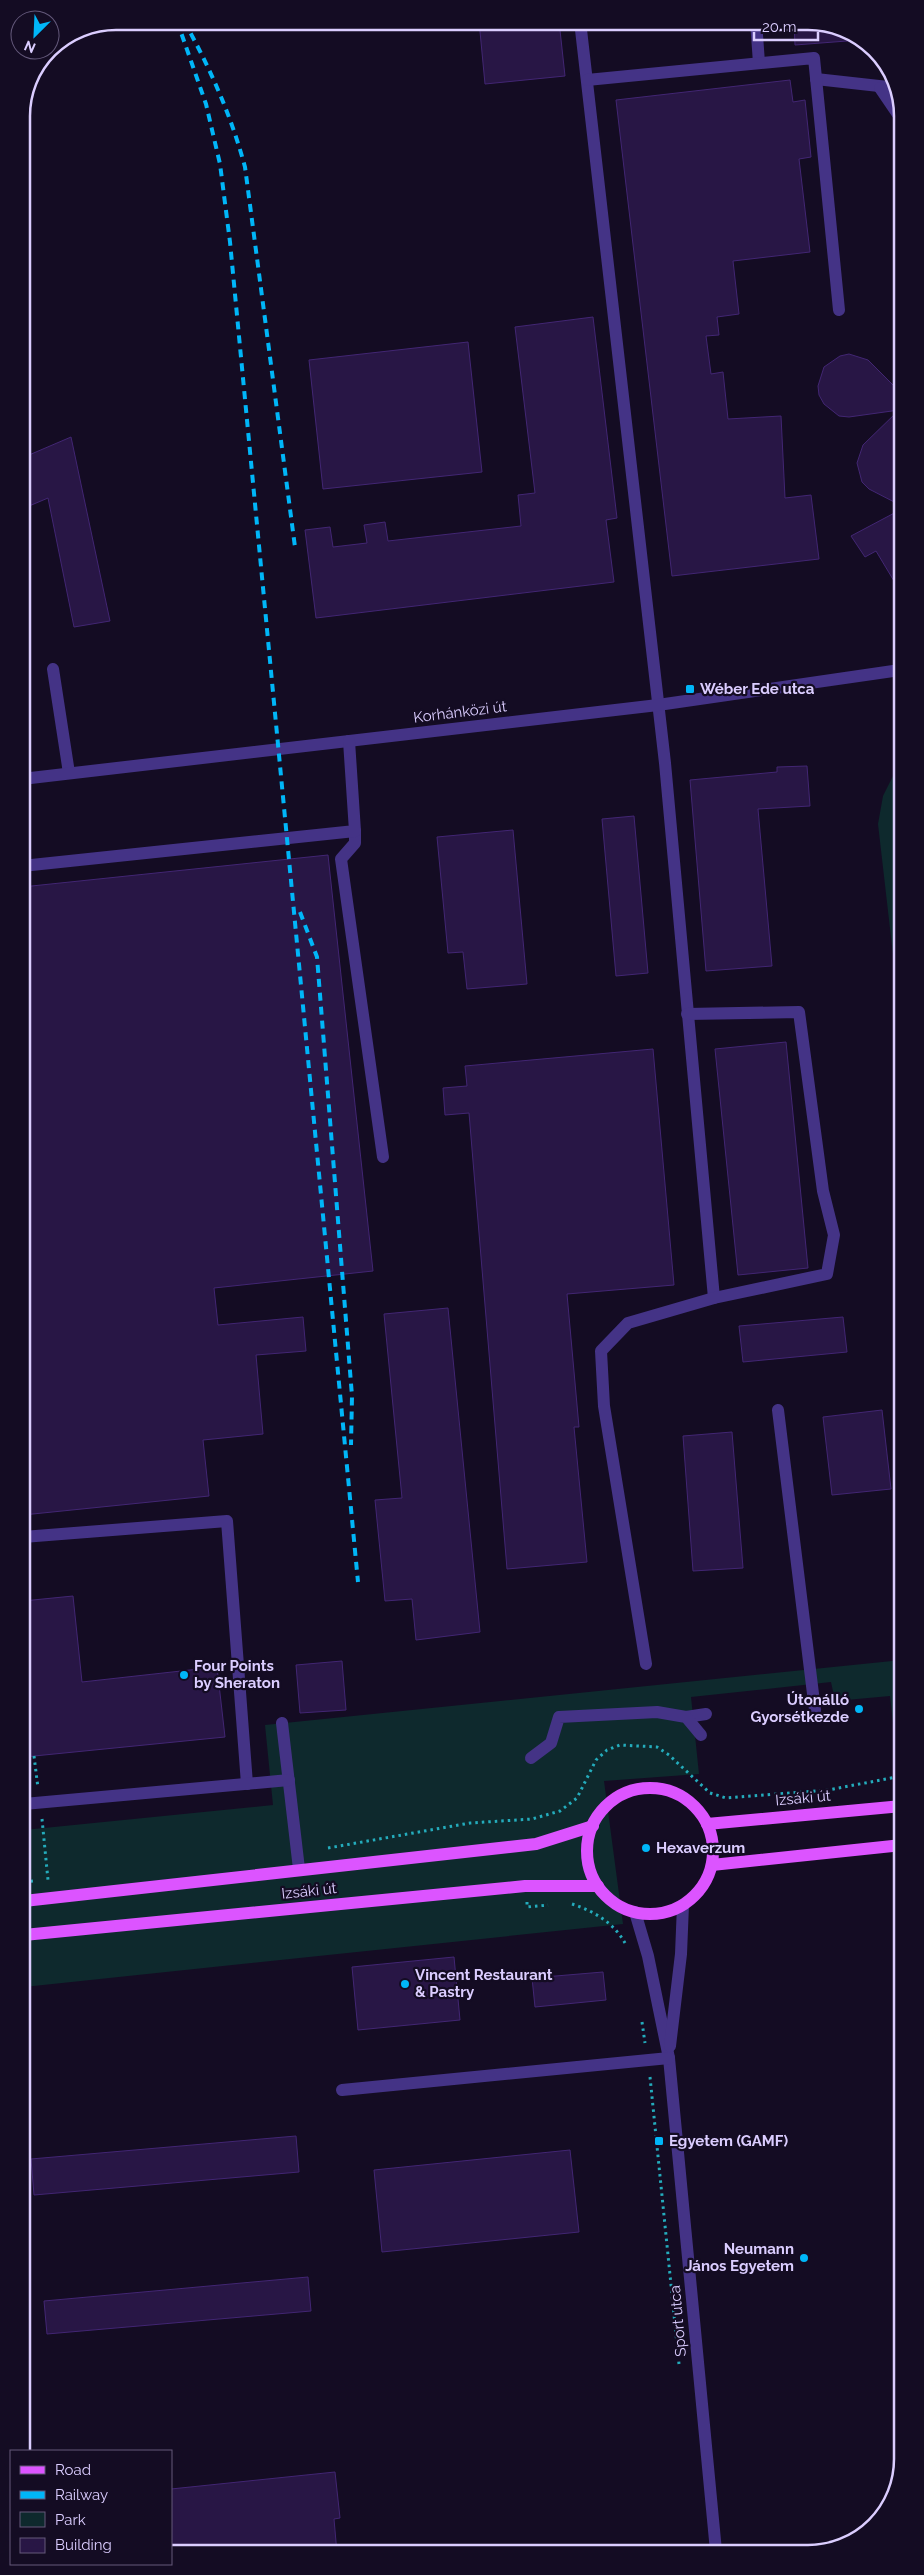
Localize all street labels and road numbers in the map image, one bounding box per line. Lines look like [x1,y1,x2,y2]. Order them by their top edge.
street label: Korhánközi út [412,697,508,727]
street label: Izsáki út [775,1787,831,1809]
street label: Izsáki út [280,1879,338,1903]
street label: Sport utca [666,2285,690,2357]

